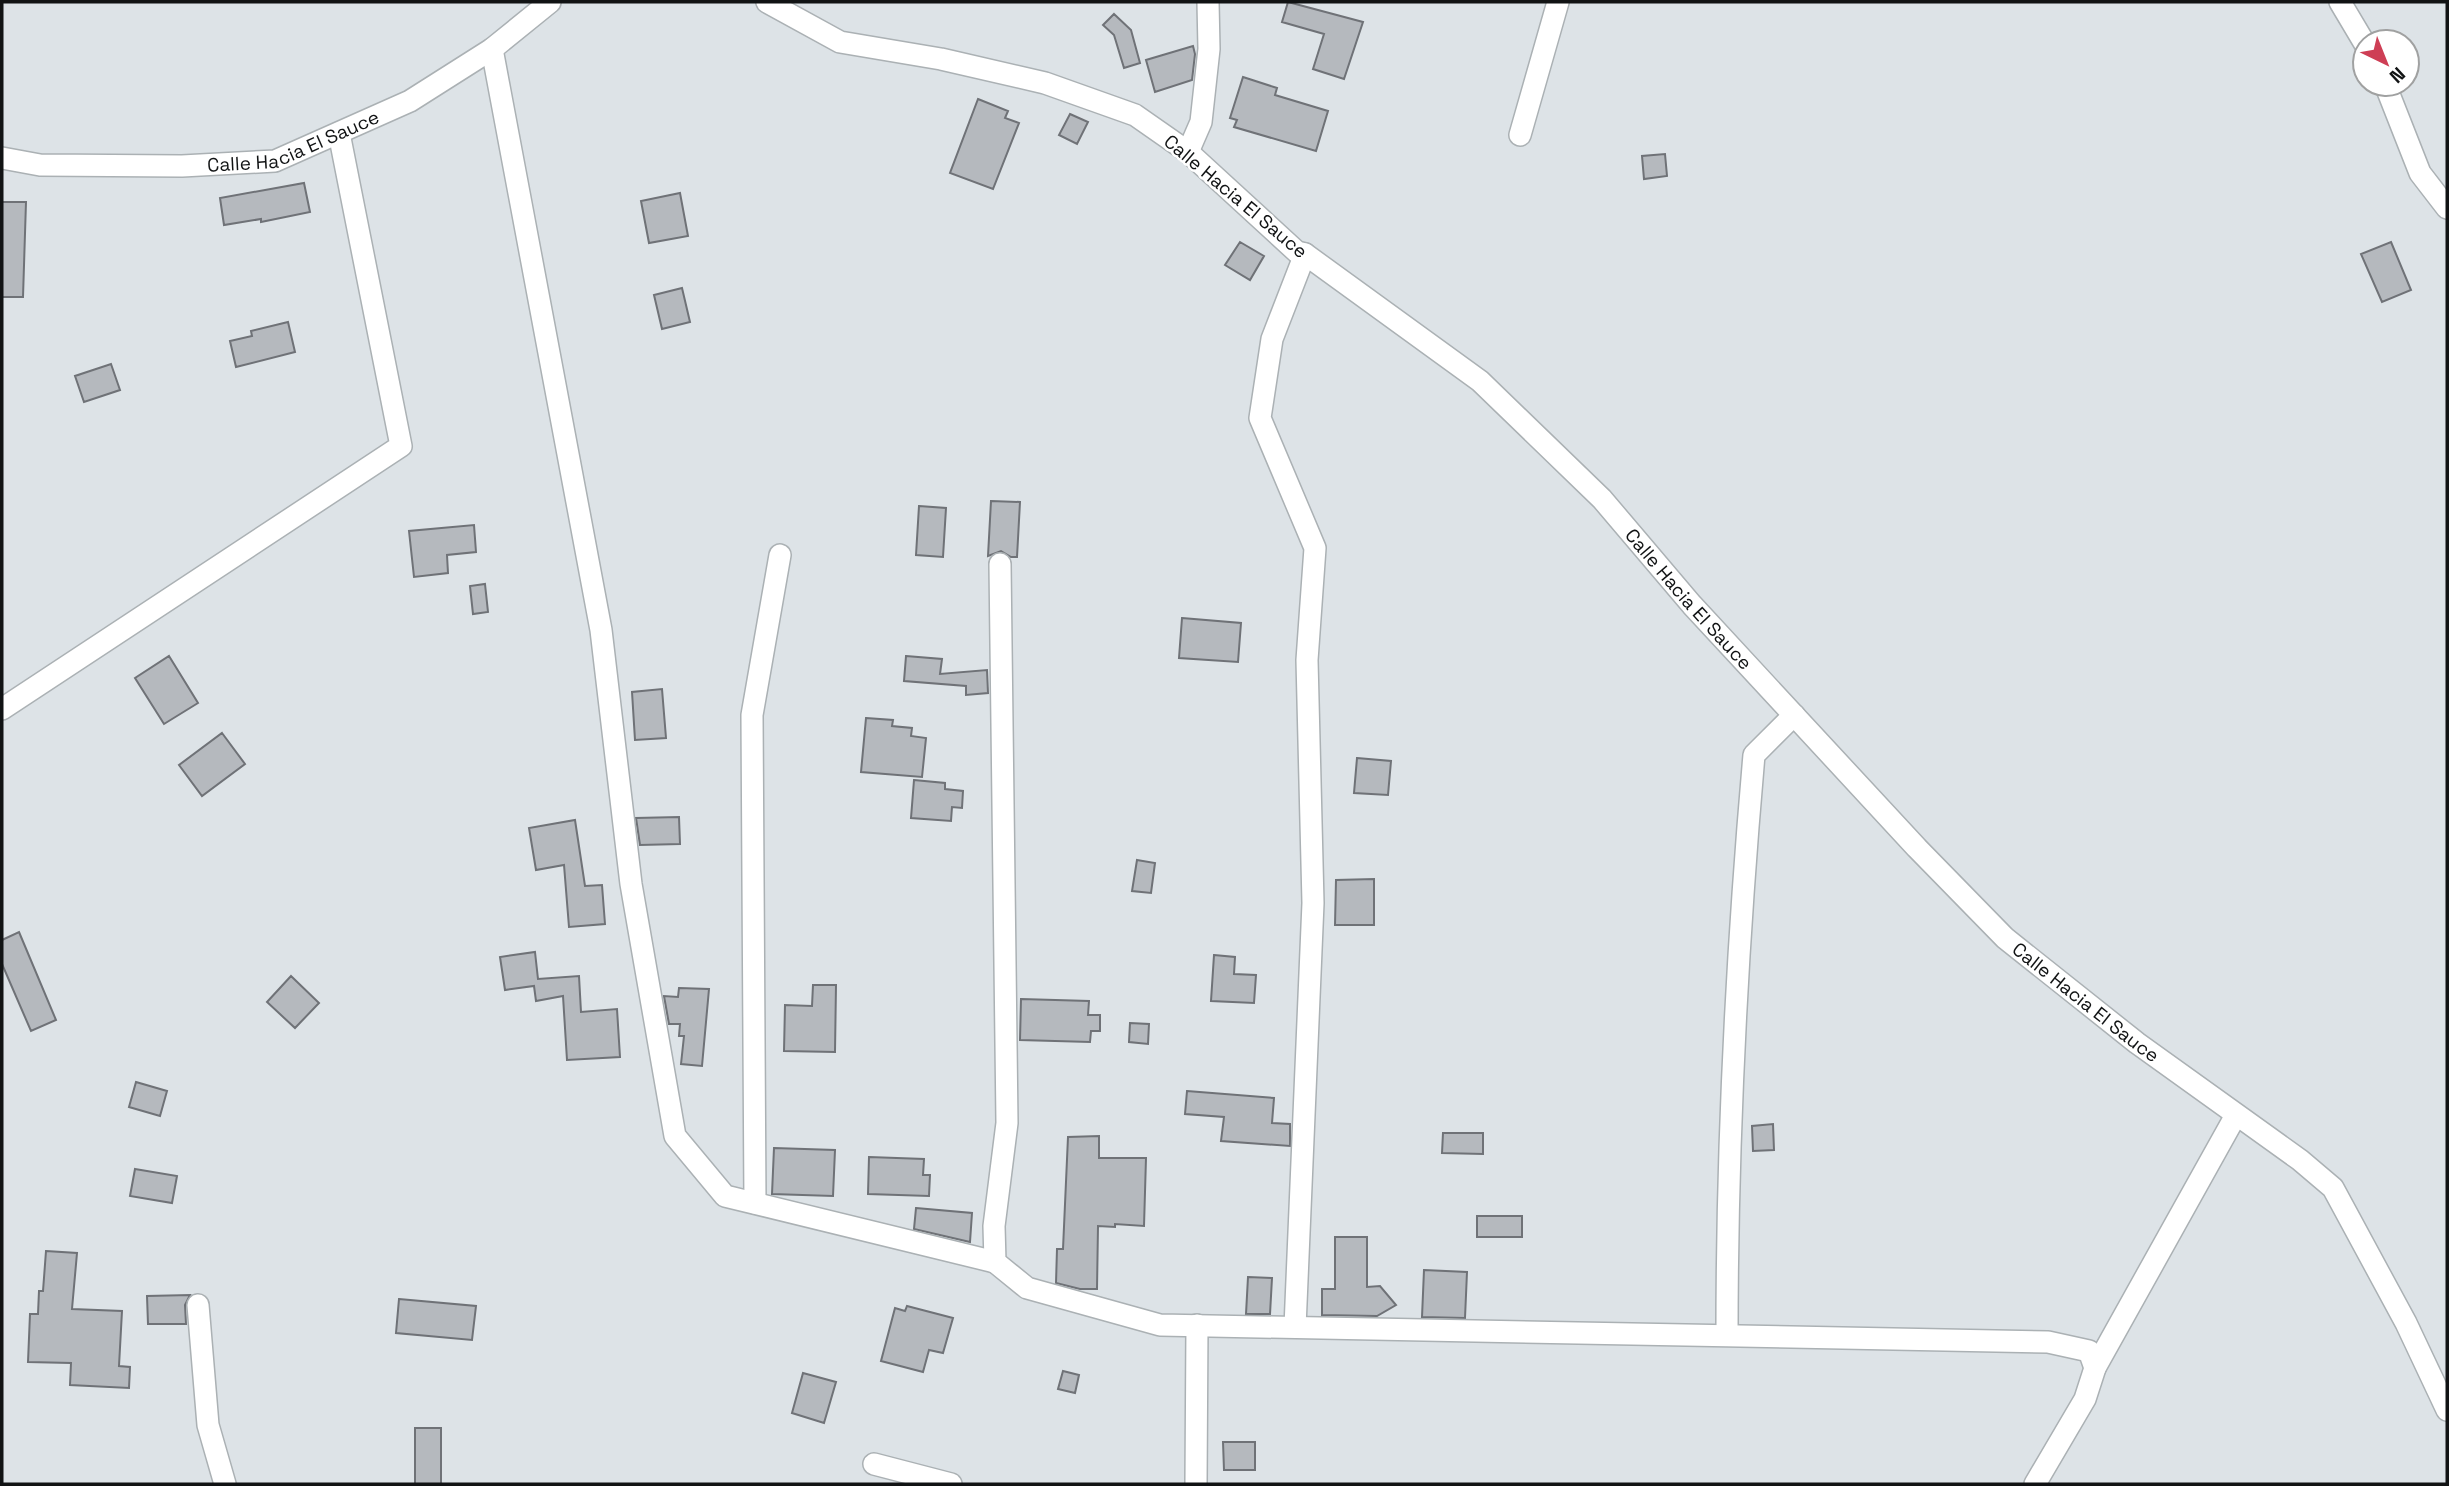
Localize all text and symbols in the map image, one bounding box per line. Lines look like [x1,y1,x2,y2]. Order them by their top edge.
north arrow [2351,28,2421,98]
text: N [2384,62,2410,89]
street label: Calle Hacia El Sauce [206,104,383,178]
street label: Calle Hacia El Sauce [1159,129,1313,264]
street label: Calle Hacia El Sauce [1619,523,1758,675]
street label: Calle Hacia El Sauce [2007,937,2164,1068]

